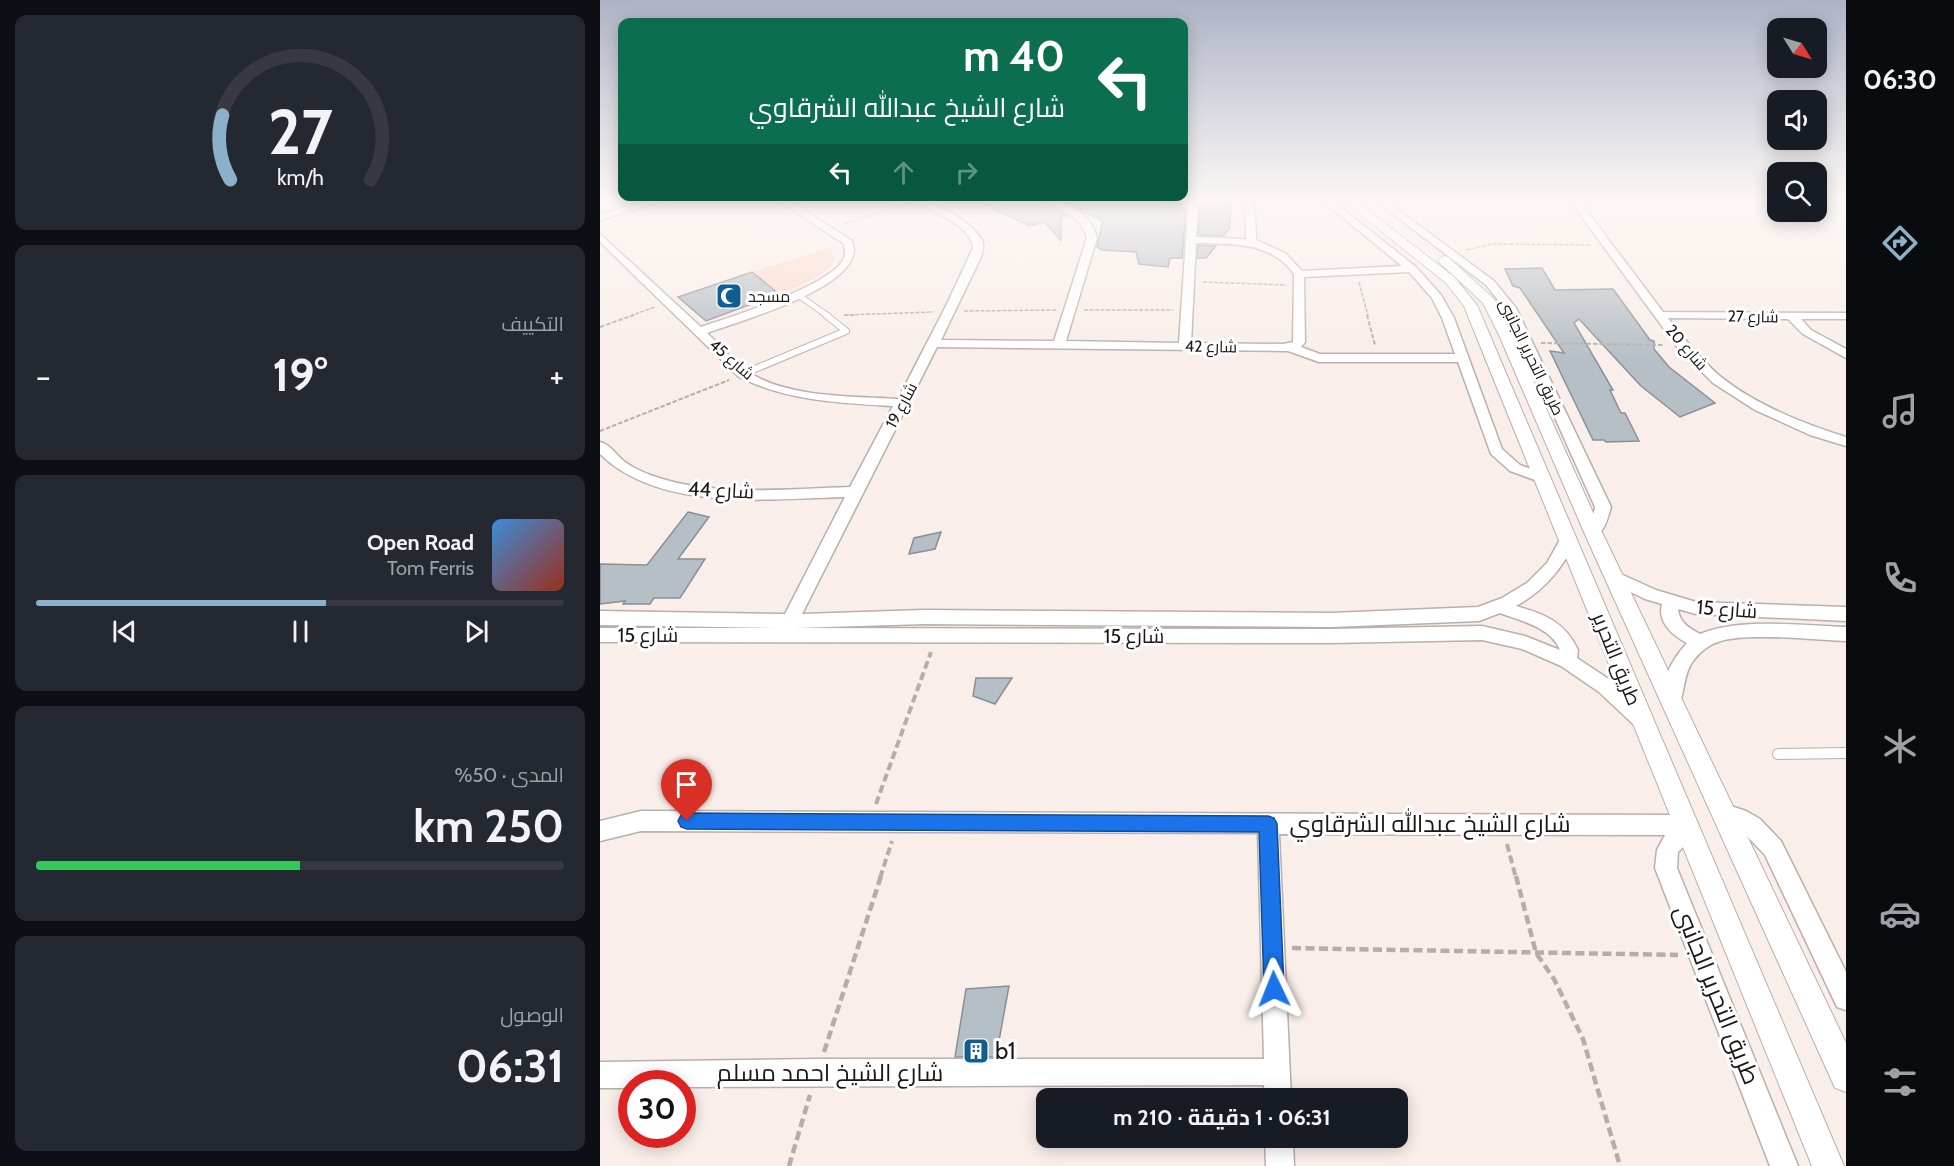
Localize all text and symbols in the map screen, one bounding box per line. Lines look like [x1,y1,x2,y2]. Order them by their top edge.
north arrow [1767,18,1827,78]
map controls [1767,18,1827,222]
text: 40 m [963,30,1065,82]
icon: left [1086,42,1164,120]
text: 06:30 [1863,63,1937,96]
button: sound [1767,90,1827,150]
text: شارع الشيخ عبدالله الشرقاوي [749,91,1065,124]
text: 27 [268,94,333,170]
icon: left [824,156,857,189]
icon: ahead [887,156,920,189]
icon: right [950,156,983,189]
button: search [1767,162,1827,222]
text: km/h [277,164,323,190]
icon: directions [1879,222,1921,264]
mosque icon: مسجد [714,281,744,311]
place label: مسجد [748,287,790,306]
street label: طريق التحرير الجانبى [1494,296,1568,419]
street label: شارع 27 [1727,307,1779,328]
text: التكييف [501,312,564,336]
street label: شارع 20 [1660,321,1712,375]
street label: شارع 45 [704,335,758,385]
street label: شارع 42 [1185,337,1237,358]
text: 19° [273,348,327,402]
text: − [36,356,51,396]
text: + [549,356,564,396]
street label: شارع 19 [882,379,923,432]
icon: music [1879,390,1921,432]
street label: شارع 44 [687,476,755,506]
text: Open Road [367,529,474,556]
text: Tom Ferris [387,556,474,580]
icon: phone [1879,557,1921,599]
street label: شارع 15 [1696,595,1758,625]
street label: طريق التحرير [1586,608,1646,709]
icon: previous [108,615,141,648]
icon: pause [284,615,317,648]
icon: next [460,615,493,648]
street label: شارع 15 [618,623,678,649]
street label: شارع 15 [1104,624,1164,650]
icon: climate [1879,725,1921,767]
pin [661,759,712,821]
text: المدى · 50% [454,763,564,787]
icon: arrive [670,768,703,801]
text: 250 km [413,799,564,853]
street label: شارع الشيخ عبدالله الشرقاوي [1289,808,1571,842]
icon: car [1879,893,1921,935]
street label: طريق التحرير الجانبى [1667,901,1767,1089]
position arrow [1242,957,1306,1021]
text: الوصول [500,1003,564,1027]
building icon: b1 [961,1036,991,1066]
place label: b1 [995,1036,1016,1065]
text: 06:31 [456,1039,564,1093]
street label: شارع الشيخ احمد مسلم [717,1058,943,1089]
icon: filters [1879,1061,1921,1103]
speed limit sign: 30 [618,1070,696,1148]
text: 06:31 · 1 دقيقة · 210 m [1113,1104,1331,1131]

